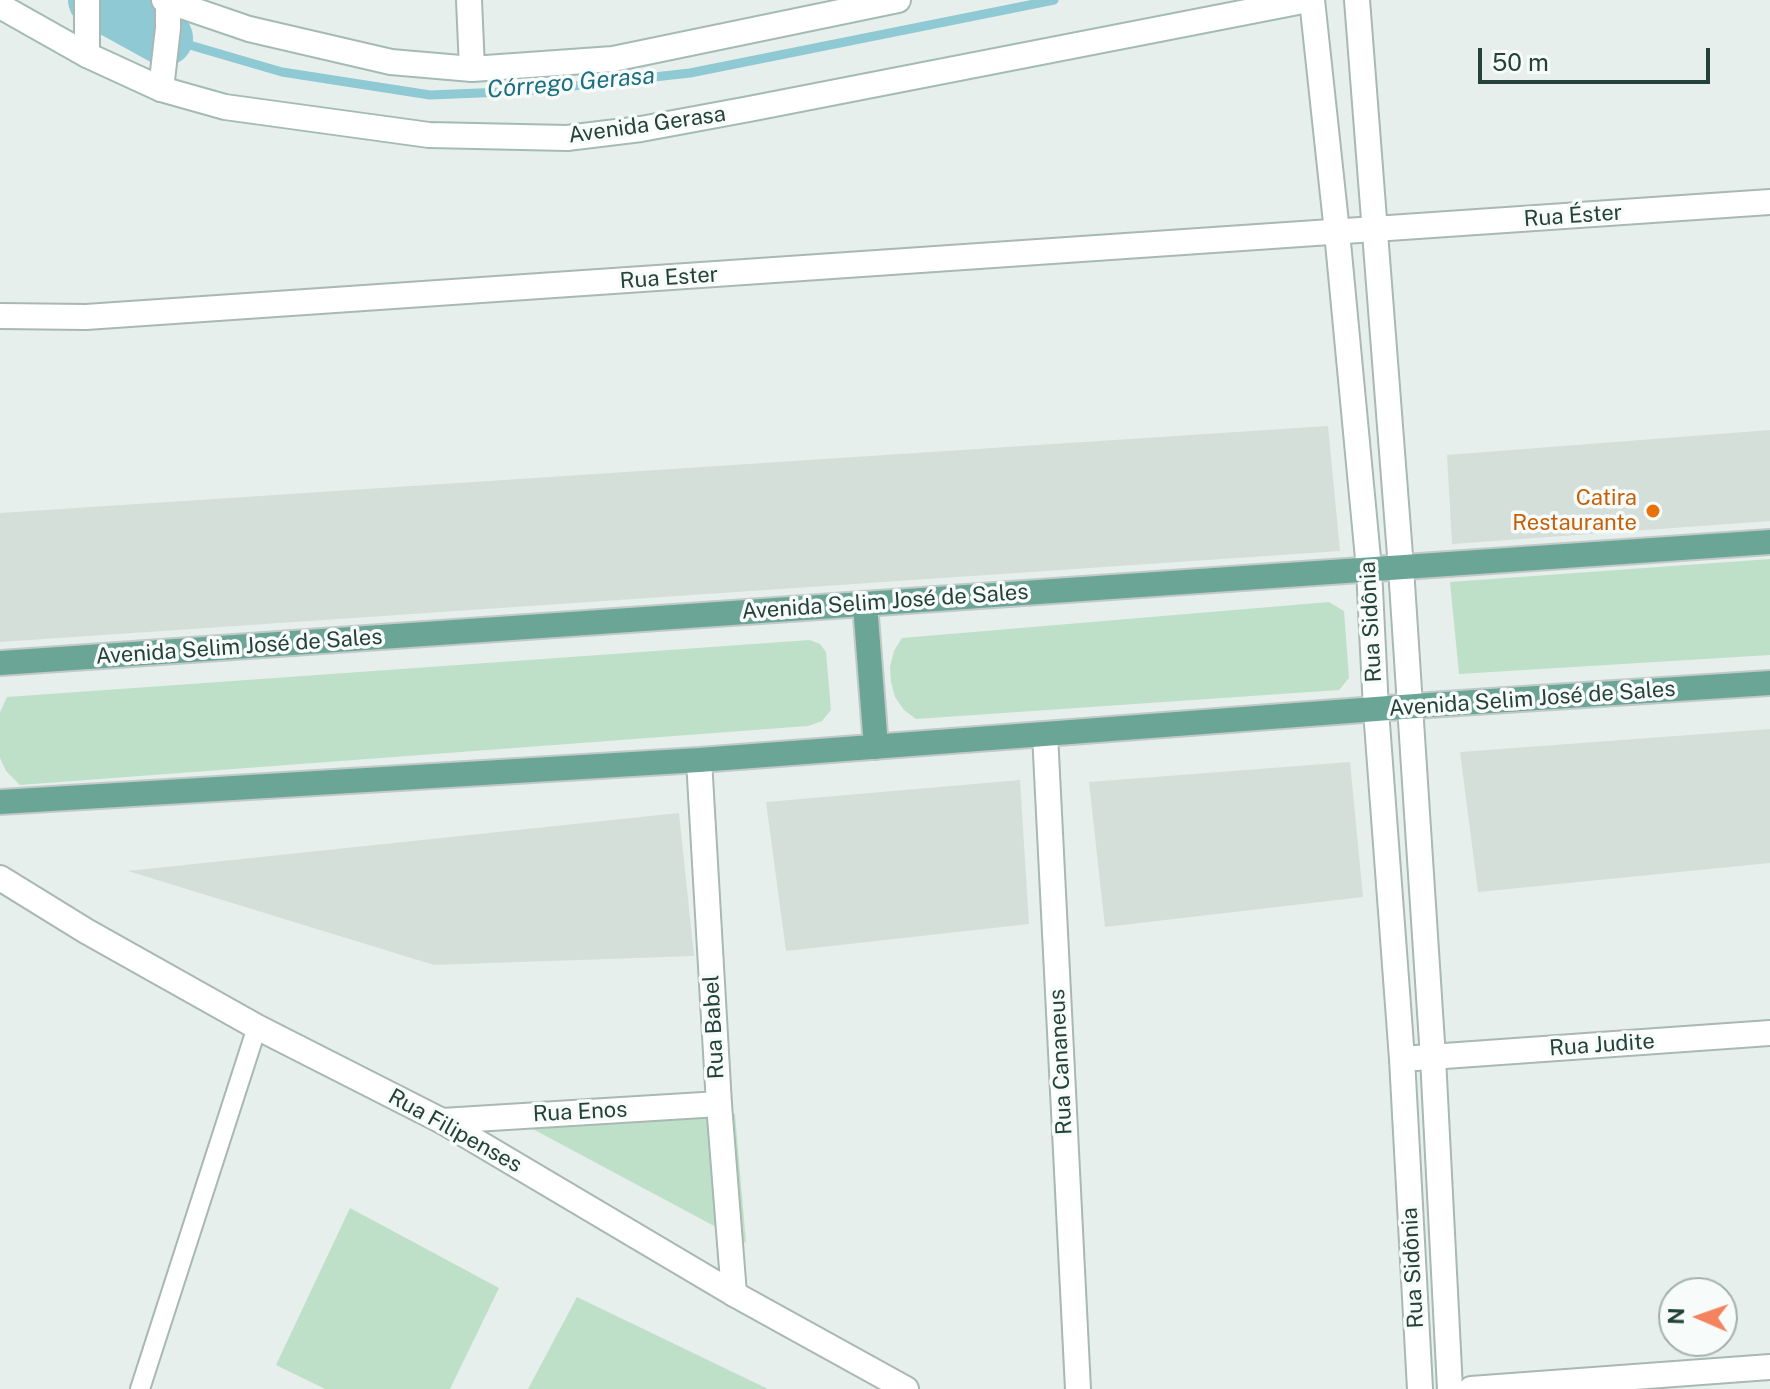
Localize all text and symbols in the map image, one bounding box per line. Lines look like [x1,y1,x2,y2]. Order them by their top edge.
scale bar [1482,32,1714,82]
text: 50 m [1492,48,1549,76]
water label: Córrego Gerasa [486,61,656,105]
street label: Avenida Gerasa [567,101,727,149]
street label: Rua Éster [1523,199,1623,233]
street label: Rua Ester [619,261,719,295]
place label: Catira Restaurante [1512,485,1637,536]
marker: Catira Restaurante [1644,502,1662,520]
street label: Rua Sidônia [1355,561,1387,683]
street label: Avenida Selim José de Sales [741,579,1029,625]
street label: Avenida Selim José de Sales [95,624,383,670]
street label: Avenida Selim José de Sales [1388,676,1676,722]
street label: Rua Babel [698,974,730,1080]
street label: Rua Cananeus [1044,988,1078,1136]
street label: Rua Judite [1548,1028,1656,1062]
street label: Rua Filipenses [384,1083,526,1179]
street label: Rua Enos [532,1096,628,1128]
street label: Rua Sidônia [1397,1207,1429,1329]
north arrow [1658,1277,1738,1357]
text: N [1663,1307,1689,1325]

